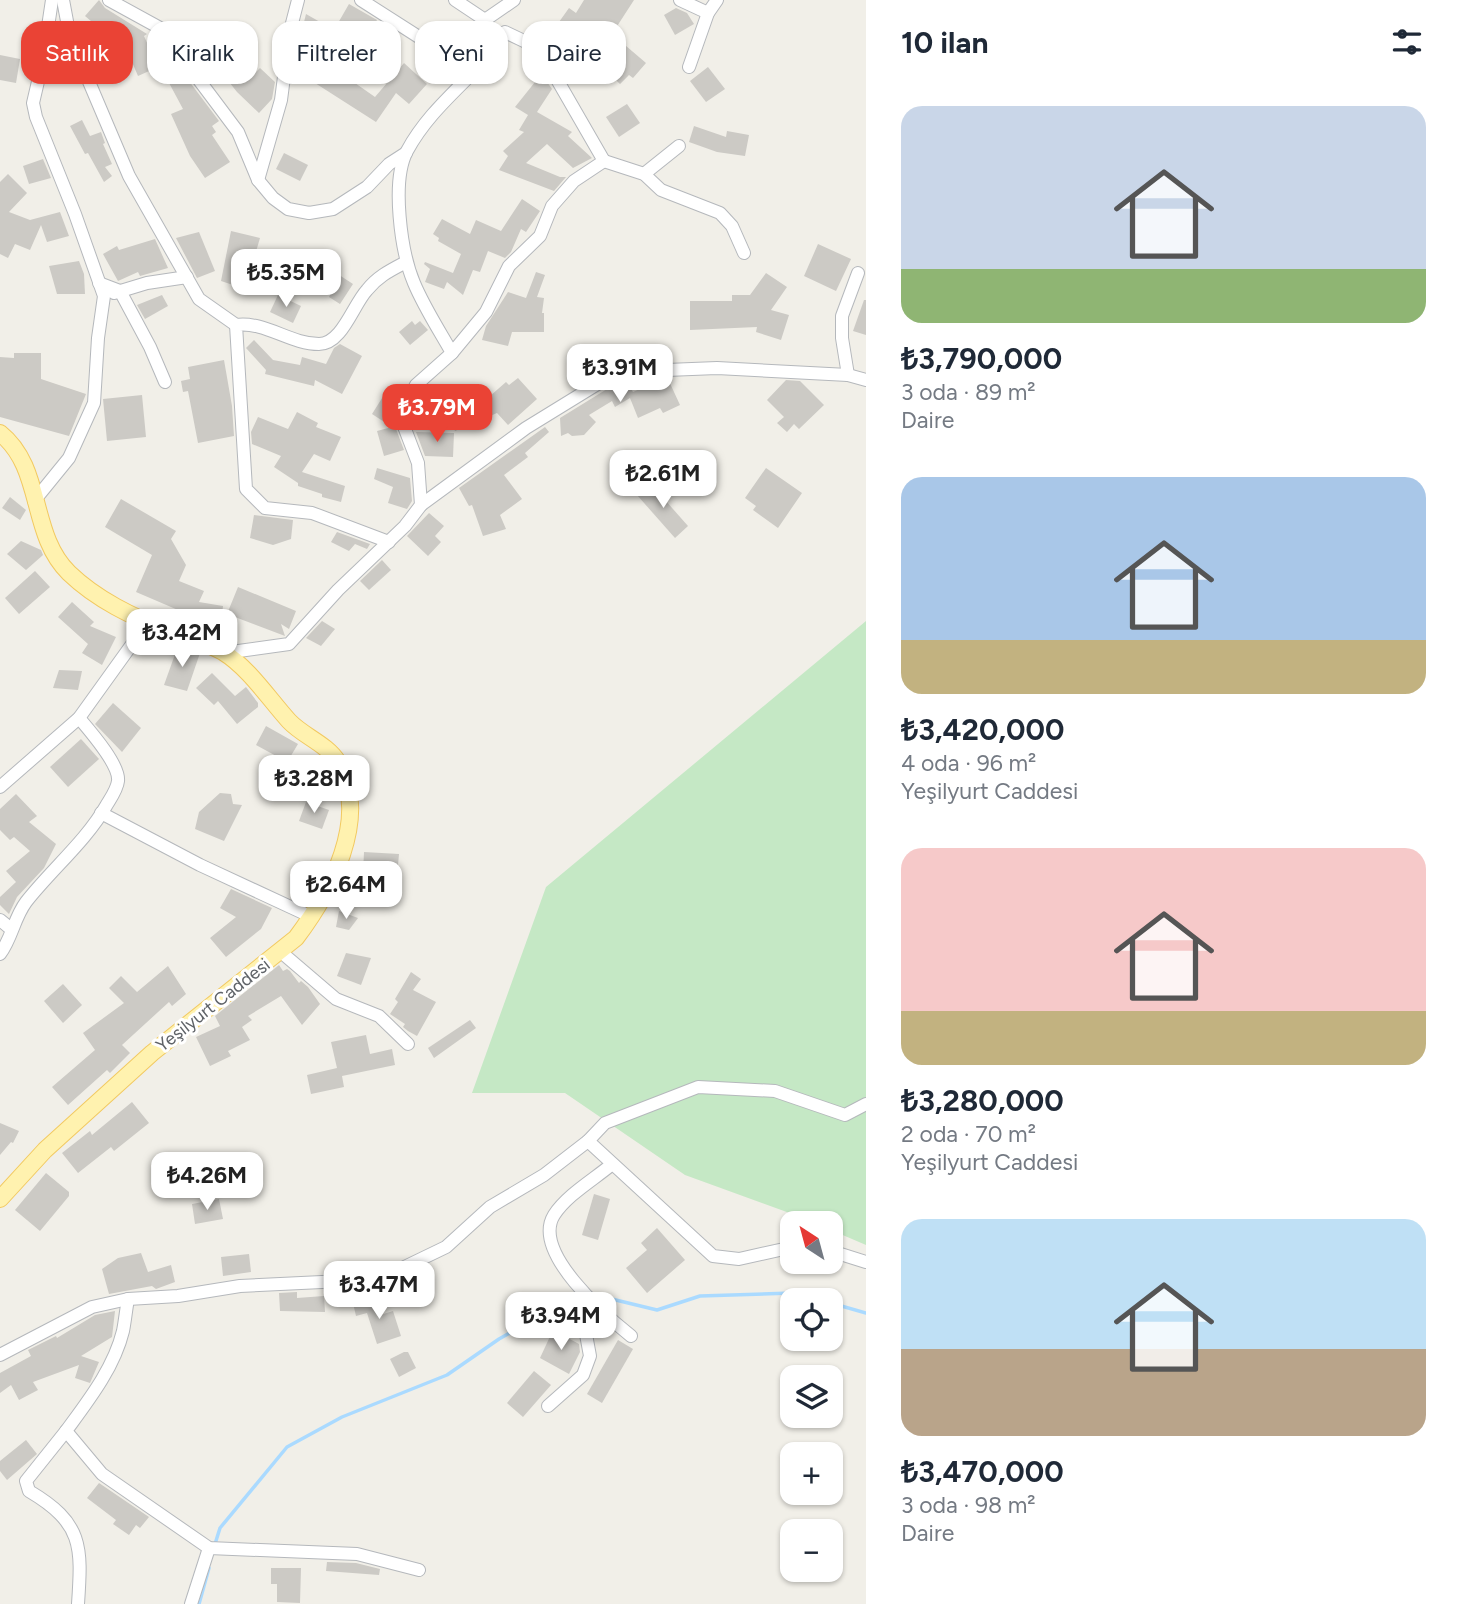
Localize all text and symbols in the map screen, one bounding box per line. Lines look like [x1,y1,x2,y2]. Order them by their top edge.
chip: Satılık [21,21,133,84]
chip: Kiralık [147,21,258,84]
chip: Filtreler [272,21,401,84]
chip: Yeni [415,21,508,84]
chip: Daire [522,21,626,84]
icon: filters [1388,23,1426,61]
text: 10 ilan [901,24,989,61]
icon: home [1101,151,1227,277]
pin: ₺5.35M [229,250,343,309]
text: ₺5.35M [247,258,325,286]
text: ₺3,790,000 [901,340,1062,377]
pin: ₺3.91M [563,344,677,404]
text: ₺3.91M [583,353,657,381]
text: 3 oda · 89 m² [901,378,1036,406]
pin: ₺3.79M [380,384,494,444]
text: ₺3.79M [398,393,476,421]
text: Daire [901,406,954,434]
pin: ₺2.61M [606,450,720,510]
text: ₺2.61M [626,459,700,487]
icon: home [1101,522,1227,648]
pin: ₺3.42M [125,610,239,669]
text: ₺3.42M [142,618,222,646]
text: ₺3,420,000 [901,711,1064,748]
text: 4 oda · 96 m² [901,749,1036,777]
pin: ₺3.28M [257,756,371,815]
text: ₺3.28M [275,764,353,792]
text: Yeşilyurt Caddesi [901,777,1078,805]
pin: ₺2.64M [289,862,403,921]
text: ₺2.64M [306,870,386,898]
icon: home [1101,893,1227,1019]
street label: Yeşilyurt Caddesi [152,954,274,1056]
text: ₺3,280,000 [901,1082,1064,1119]
text: 2 oda · 70 m² [901,1120,1036,1148]
text: Yeşilyurt Caddesi [901,1148,1078,1176]
pin: ₺4.26M [150,1152,264,1212]
text: ₺4.26M [167,1161,247,1189]
north arrow [780,1211,844,1274]
map controls [780,1211,843,1582]
pin: ₺3.47M [322,1262,436,1321]
icon: home [1101,1264,1227,1390]
text: ₺3.47M [340,1270,418,1298]
button: locate [780,1288,843,1351]
pin: ₺3.94M [504,1292,618,1352]
text: ₺3.94M [521,1301,601,1329]
button: layers [780,1365,843,1428]
button: + [780,1442,843,1505]
text: ₺3,470,000 [901,1453,1064,1490]
text: 3 oda · 98 m² [901,1491,1036,1519]
button: − [780,1519,843,1582]
text: Daire [901,1519,954,1547]

